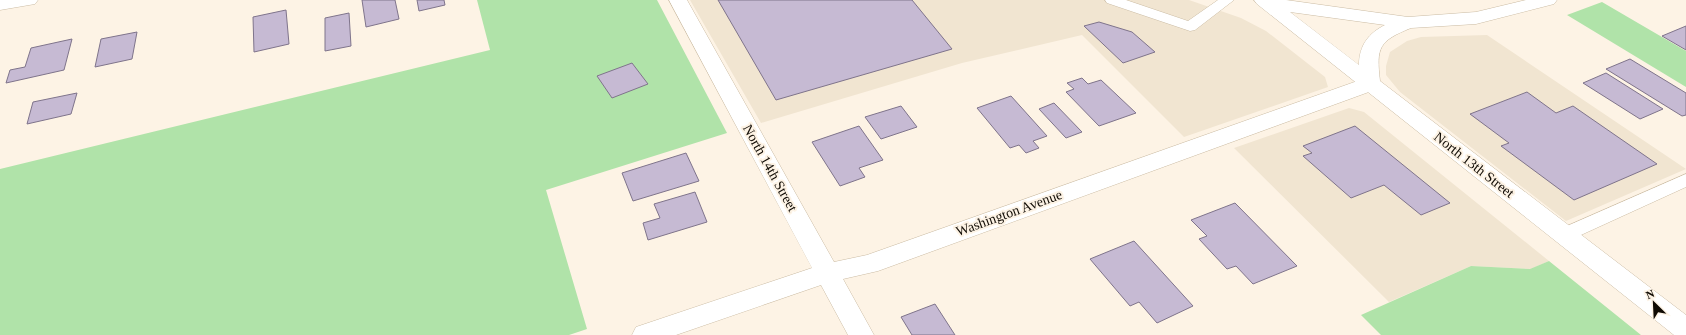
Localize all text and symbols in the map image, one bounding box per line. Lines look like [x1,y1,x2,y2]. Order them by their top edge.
street label: North 14th Street [740,122,800,214]
street label: North 13th Street [1431,129,1517,201]
street label: Washington Avenue [954,187,1064,239]
north arrow [1634,283,1674,323]
text: N [1644,287,1656,301]

